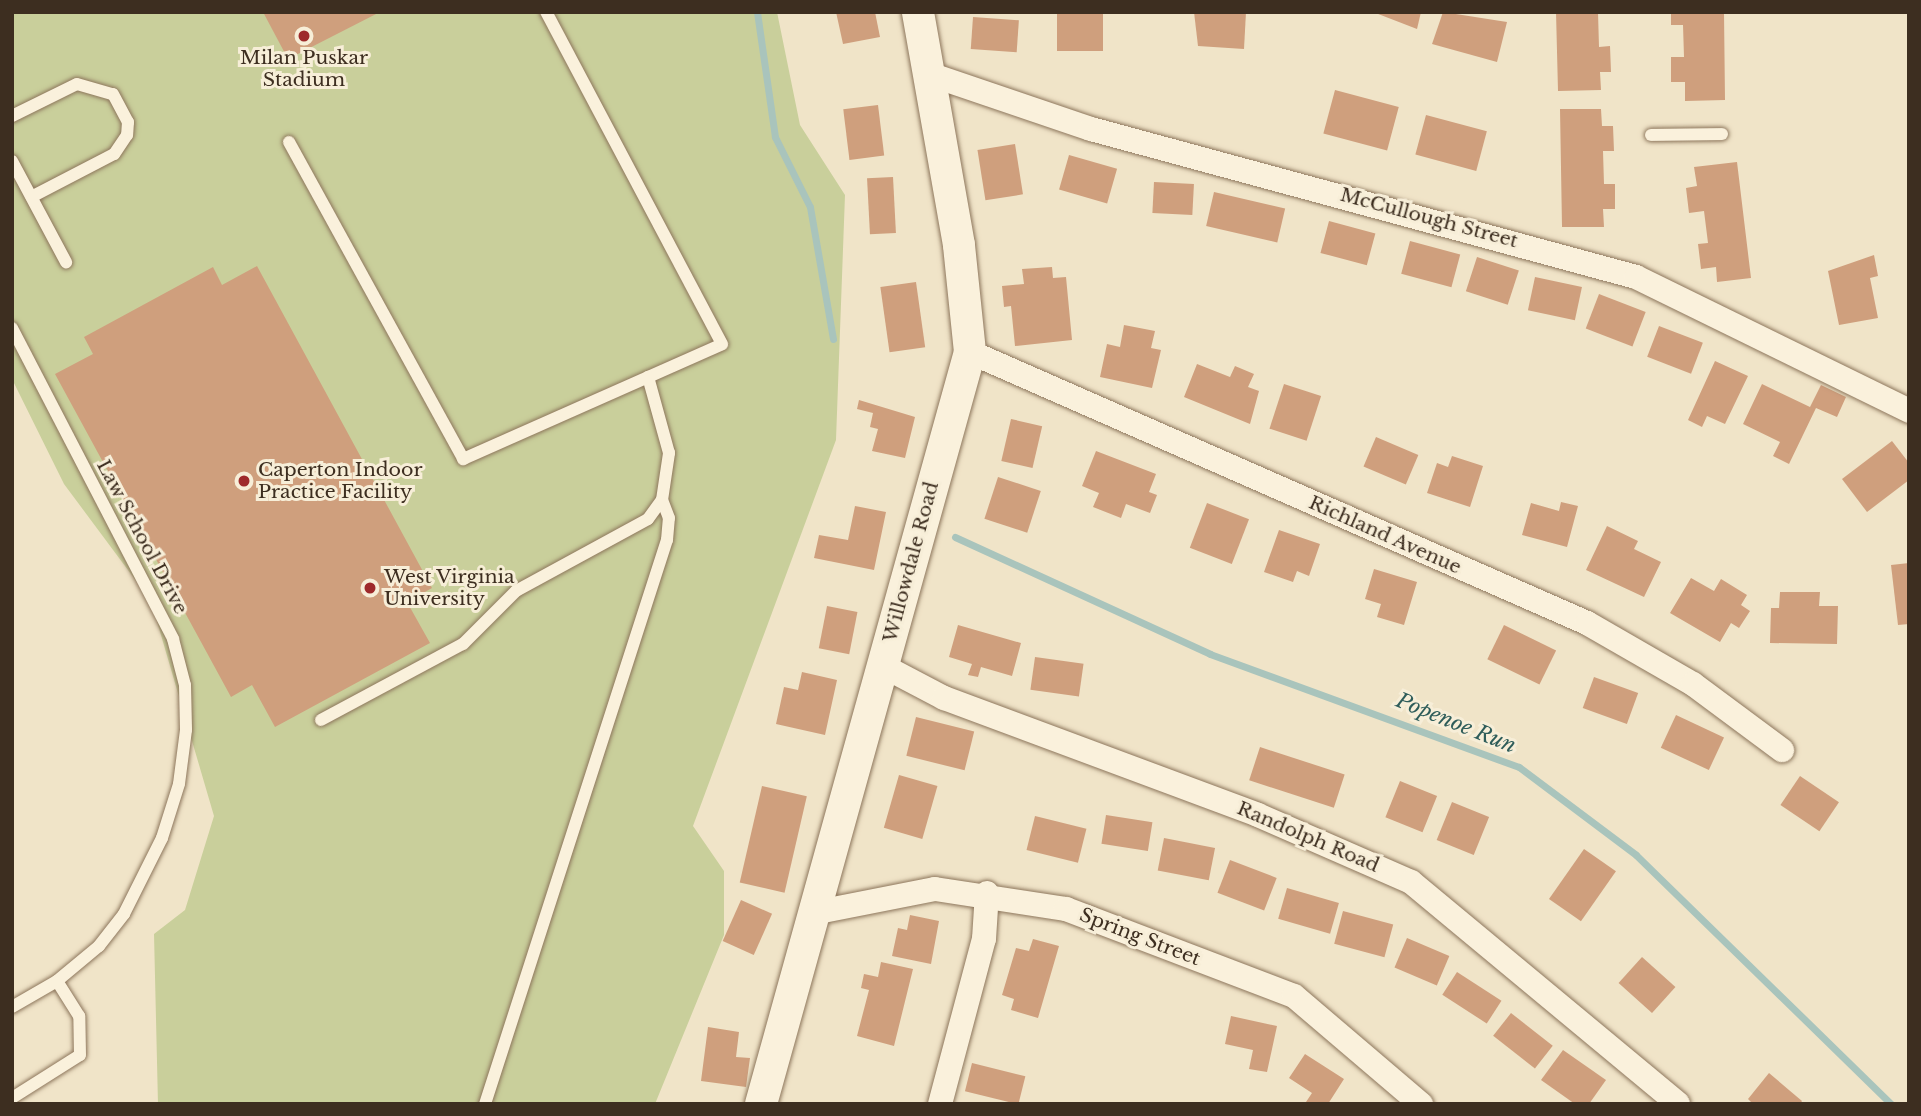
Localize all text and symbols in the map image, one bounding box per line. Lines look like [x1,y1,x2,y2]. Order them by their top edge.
marker: Milan Puskar Stadium [296,28,312,44]
place label: Milan Puskar Stadium [240,47,368,91]
street label: McCullough Street [1338,183,1520,253]
street label: Law School Drive [92,456,192,618]
place label: Caperton Indoor Practice Facility [258,459,422,503]
marker: Caperton Indoor Practice Facility [236,473,252,489]
street label: Willowdale Road [879,479,943,645]
street label: Richland Avenue [1305,491,1465,579]
place label: West Virginia University [384,566,515,610]
marker: West Virginia University [362,580,378,596]
water label: Popenoe Run [1392,688,1520,758]
street label: Randolph Road [1234,797,1382,877]
street label: Spring Street [1076,903,1204,971]

